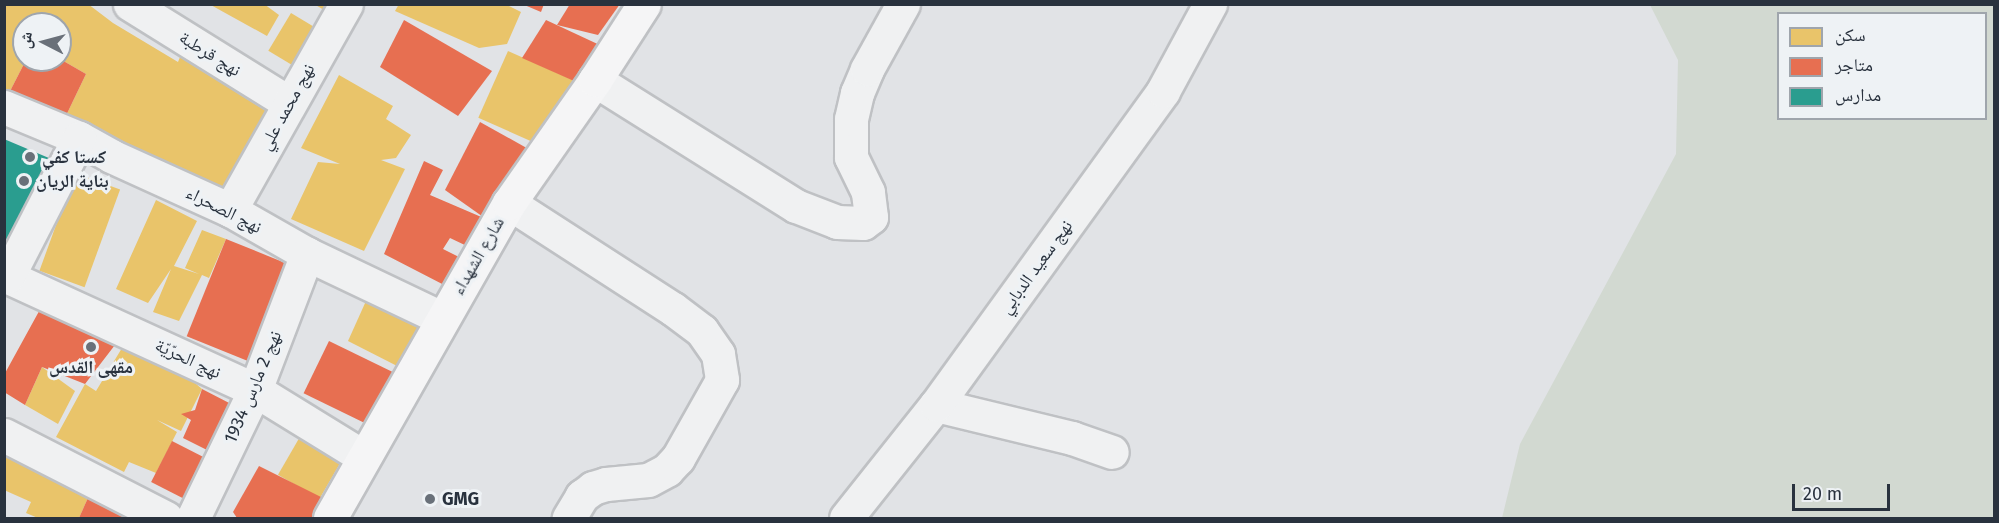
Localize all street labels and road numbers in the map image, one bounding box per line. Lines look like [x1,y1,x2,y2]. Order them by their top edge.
street label: نهج قرطبة [175,27,245,81]
street label: نهج محمد علي [254,60,320,154]
street label: نهج الصحراء [183,182,265,238]
street label: شارع الشهداء [447,213,509,299]
street label: نهج سعيد الدبابي [995,216,1077,318]
street label: نهج 2 مارس 1934 [220,327,286,447]
street label: نهج الحرّيّة [152,334,224,384]

